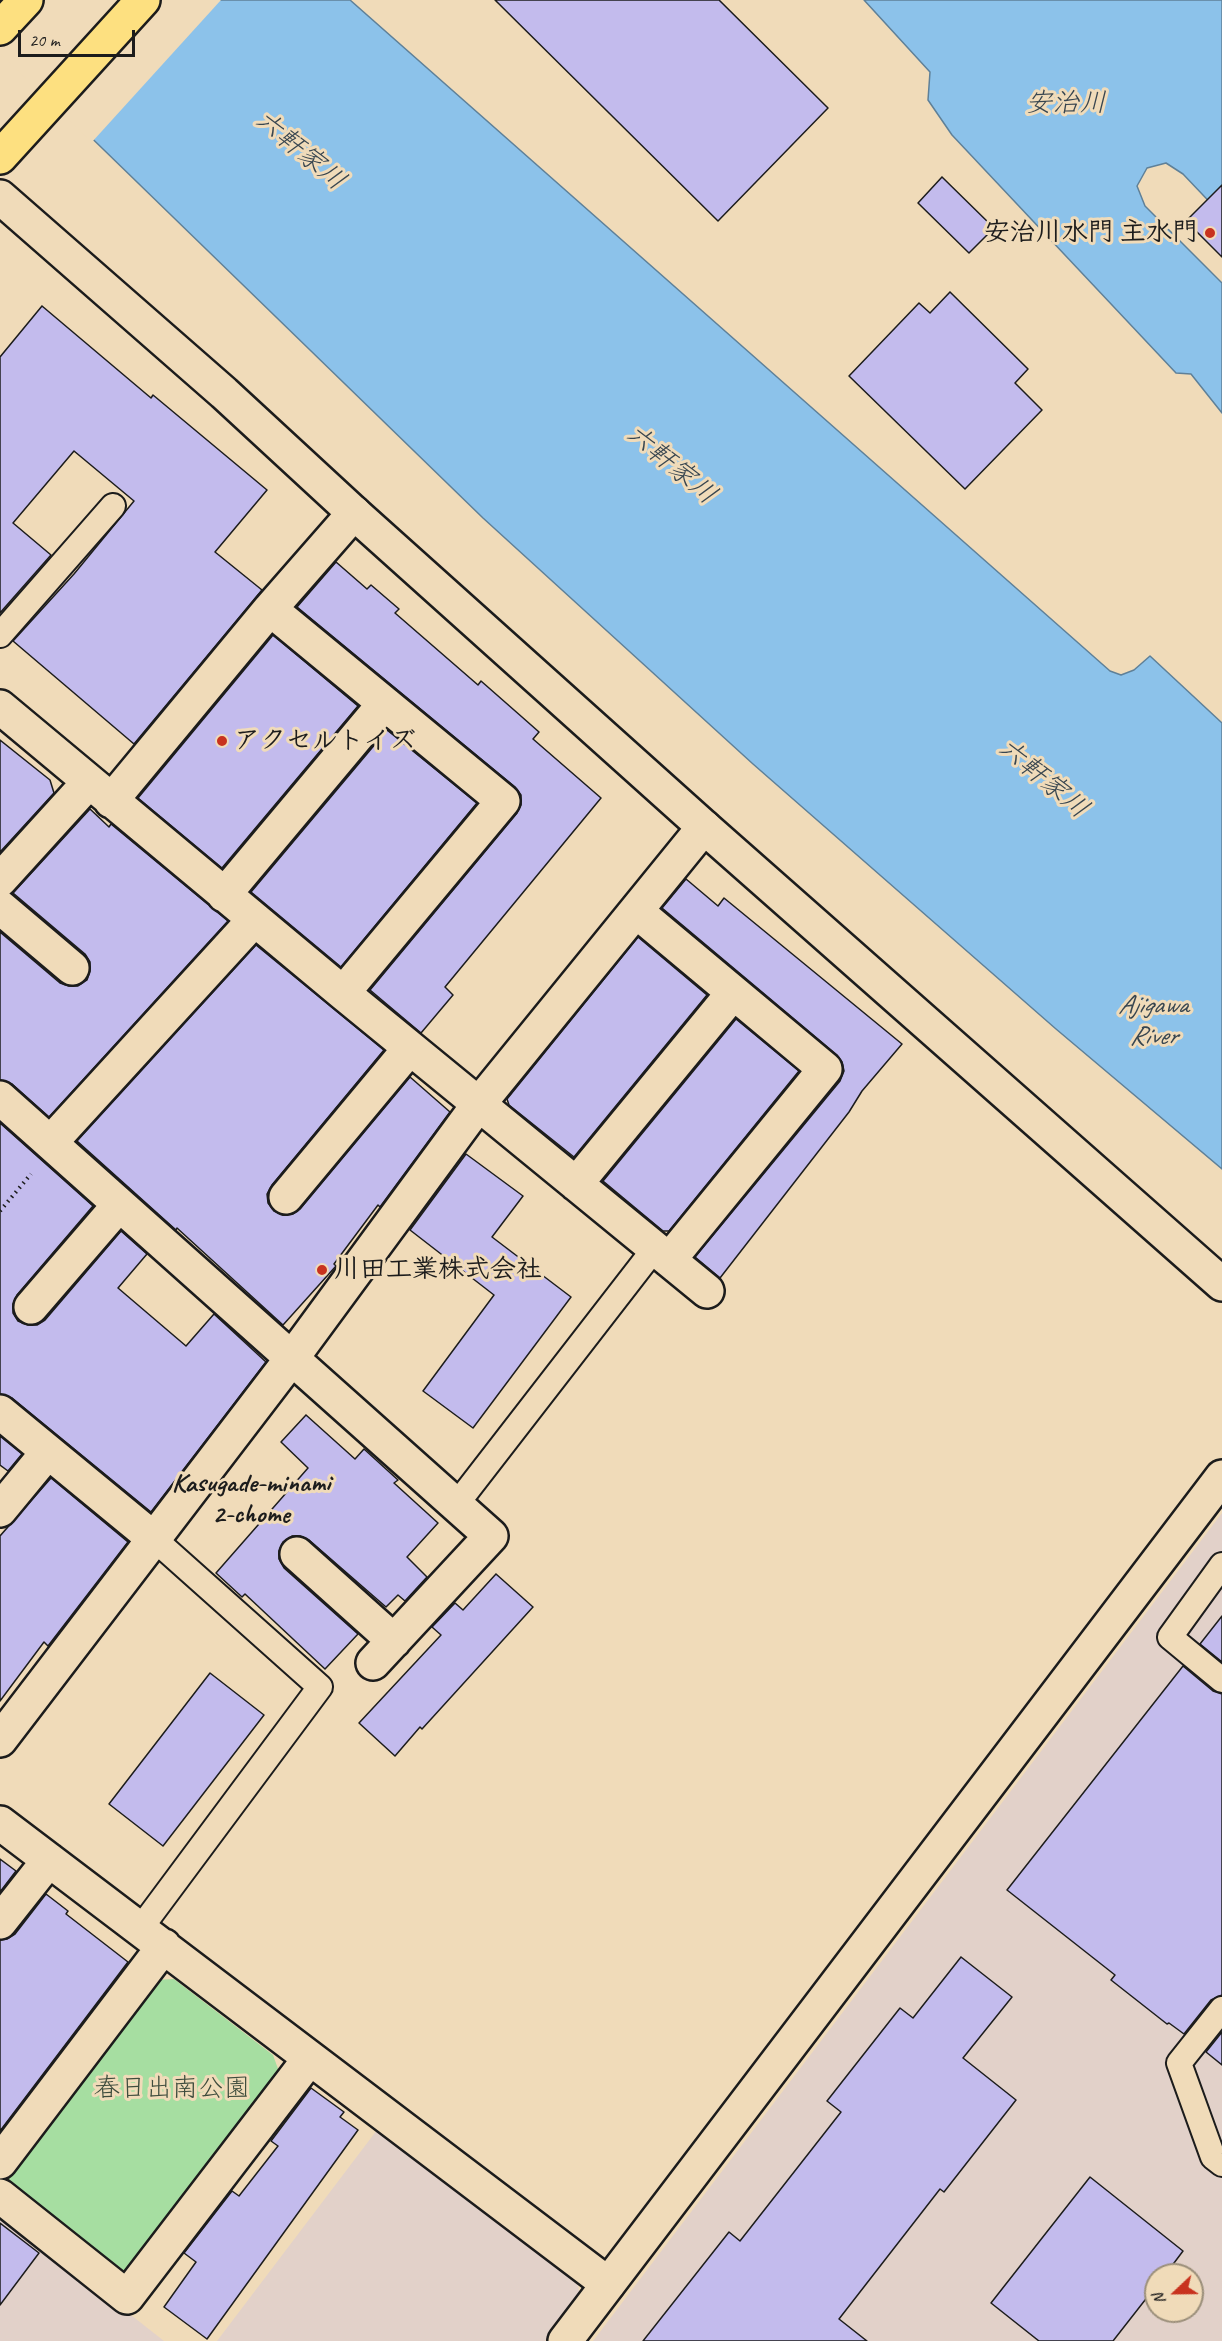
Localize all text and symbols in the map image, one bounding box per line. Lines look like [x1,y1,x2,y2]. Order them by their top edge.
scale bar [21,18,138,56]
text: 20 m [29,29,60,51]
water label: 安治川 [1026,88,1106,120]
water label: 六軒家川 [248,104,352,198]
place label: 安治川水門 主水門 [984,217,1198,249]
marker: 安治川水門 主水門 [1203,226,1217,240]
water label: 六軒家川 [619,418,723,512]
place label: アクセルトイズ [234,725,416,757]
water label: 六軒家川 [991,732,1095,826]
marker: アクセルトイズ [215,734,229,748]
water label: Ajigawa River [1118,990,1188,1053]
place label: 川田工業株式会社 [334,1254,542,1286]
marker: 川田工業株式会社 [315,1263,329,1277]
district label: Kasugade-minami 2-chome [172,1468,330,1531]
park label: 春日出南公園 [94,2073,250,2105]
north arrow [1144,2263,1204,2323]
text: N [1148,2291,1170,2307]

